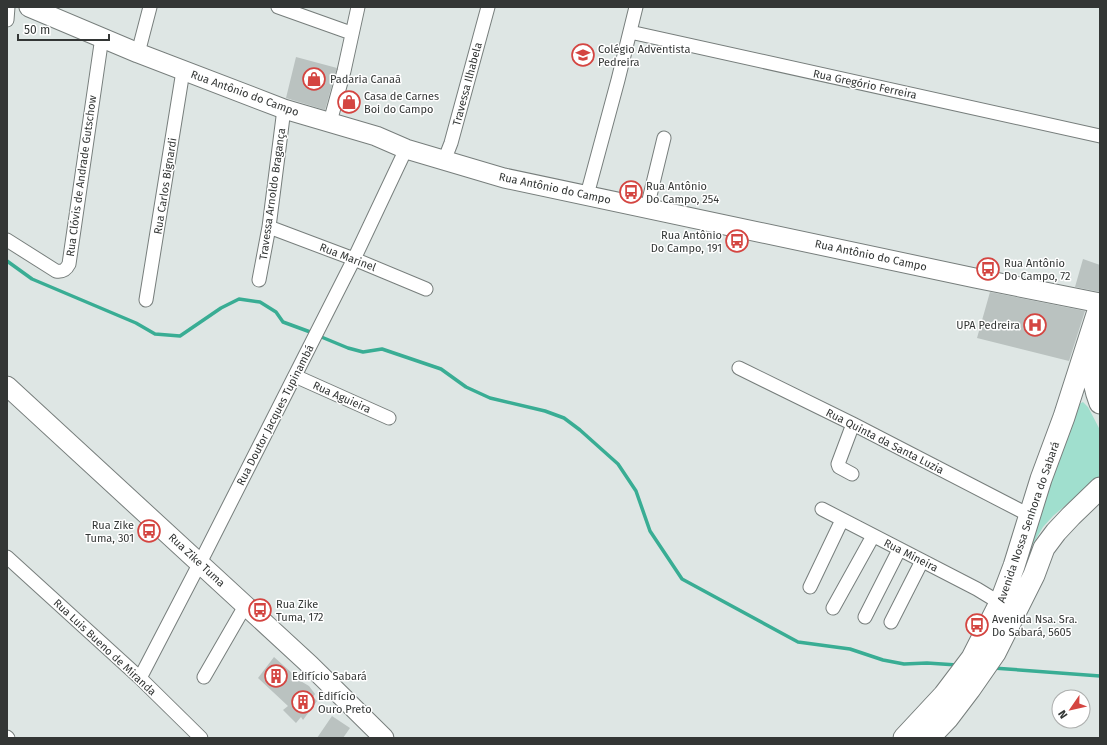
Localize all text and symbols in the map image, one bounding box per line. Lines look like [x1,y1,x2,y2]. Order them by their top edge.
scale bar [18,16,109,42]
text: 50 m [24,23,50,37]
street label: Travessa Ilhabela [450,41,485,127]
school or university icon: Colégio Adventista Pedreira [570,42,596,68]
place label: Colégio Adventista Pedreira [598,43,690,69]
shop icon: Padaria Canaã [301,66,327,92]
street label: Rua Gregório Ferreira [812,67,918,102]
street label: Rua Antônio do Campo [189,68,301,119]
place label: Padaria Canaã [330,73,401,86]
shop icon: Casa de Carnes Boi do Campo [336,89,362,115]
place label: Casa de Carnes Boi do Campo [364,90,439,116]
street label: Rua Clóvis de Andrade Gutschow [64,94,99,258]
street label: Travessa Arnoldo Bragança [257,127,288,261]
street label: Rua Carlos Bignardi [151,137,180,235]
street label: Rua Antônio do Campo [498,170,612,207]
bus stop icon: Rua Antônio Do Campo, 254 [618,179,644,205]
place label: Rua Antônio Do Campo, 254 [646,180,719,206]
bus stop icon: Rua Antônio Do Campo, 191 [724,228,750,254]
place label: Rua Antônio Do Campo, 191 [651,229,722,255]
street label: Rua Antônio do Campo [814,237,928,274]
street label: Rua Marinel [318,241,378,274]
bus stop icon: Rua Antônio Do Campo, 72 [975,256,1001,282]
place label: Rua Antônio Do Campo, 72 [1004,257,1070,283]
hospital icon: UPA Pedreira [1022,312,1048,338]
place label: UPA Pedreira [956,319,1020,332]
street label: Rua Doutor Jacques Tupinambá [234,343,317,488]
street label: Rua Aguieira [311,379,373,416]
street label: Rua Quinta da Santa Luzia [824,406,946,477]
street label: Avenida Nossa Senhora do Sabará [995,440,1062,605]
bus stop icon: Rua Zike Tuma, 301 [136,518,162,544]
place label: Rua Zike Tuma, 301 [85,519,134,545]
street label: Rua Zike Tuma [166,531,228,590]
street label: Rua Mineira [882,536,940,575]
street label: Rua Luis Bueno de Miranda [51,596,159,698]
bus stop icon: Rua Zike Tuma, 172 [247,597,273,623]
place label: Rua Zike Tuma, 172 [276,598,324,624]
bus stop icon: Avenida Nsa. Sra. Do Sabará, 5605 [964,612,990,638]
place label: Avenida Nsa. Sra. Do Sabará, 5605 [992,613,1078,639]
building icon: Edifício Sabará [263,663,289,689]
place label: Edifício Sabará [292,670,367,683]
building icon: Edifício Ouro Preto [290,689,316,715]
north arrow [1051,689,1091,729]
place label: Edifício Ouro Preto [318,690,372,716]
text: N [1056,708,1071,721]

